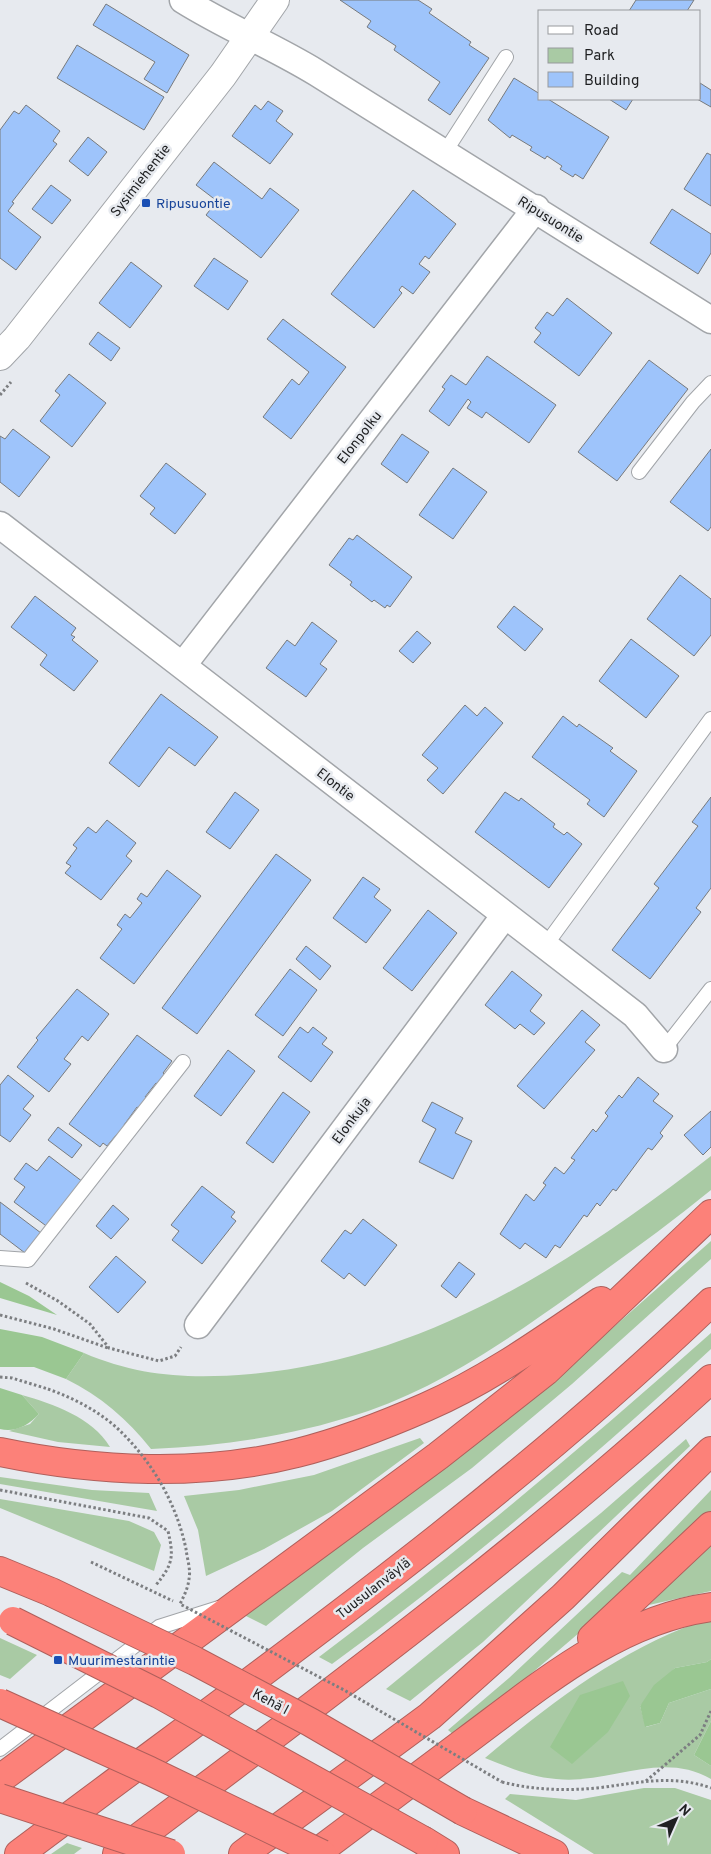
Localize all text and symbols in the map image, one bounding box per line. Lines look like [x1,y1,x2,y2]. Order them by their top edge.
legend [538,10,701,100]
text: Road [584,22,619,41]
text: Park [584,47,615,66]
text: Building [584,72,639,91]
street label: Sysimiehentie [107,141,175,221]
street label: Ripusuontie [514,193,586,247]
place label: Ripusuontie [156,196,230,213]
marker: Ripusuontie [140,197,152,209]
street label: Elonpolku [334,408,386,468]
street label: Elontie [313,765,357,805]
street label: Elonkuja [329,1094,375,1148]
street label: Tuusulanväylä [334,1555,414,1623]
place label: Muurimestarintie [68,1653,175,1670]
marker: Muurimestarintie [52,1654,64,1666]
street label: Kehä I [249,1686,291,1719]
north arrow [651,1794,701,1844]
text: N [675,1801,694,1820]

